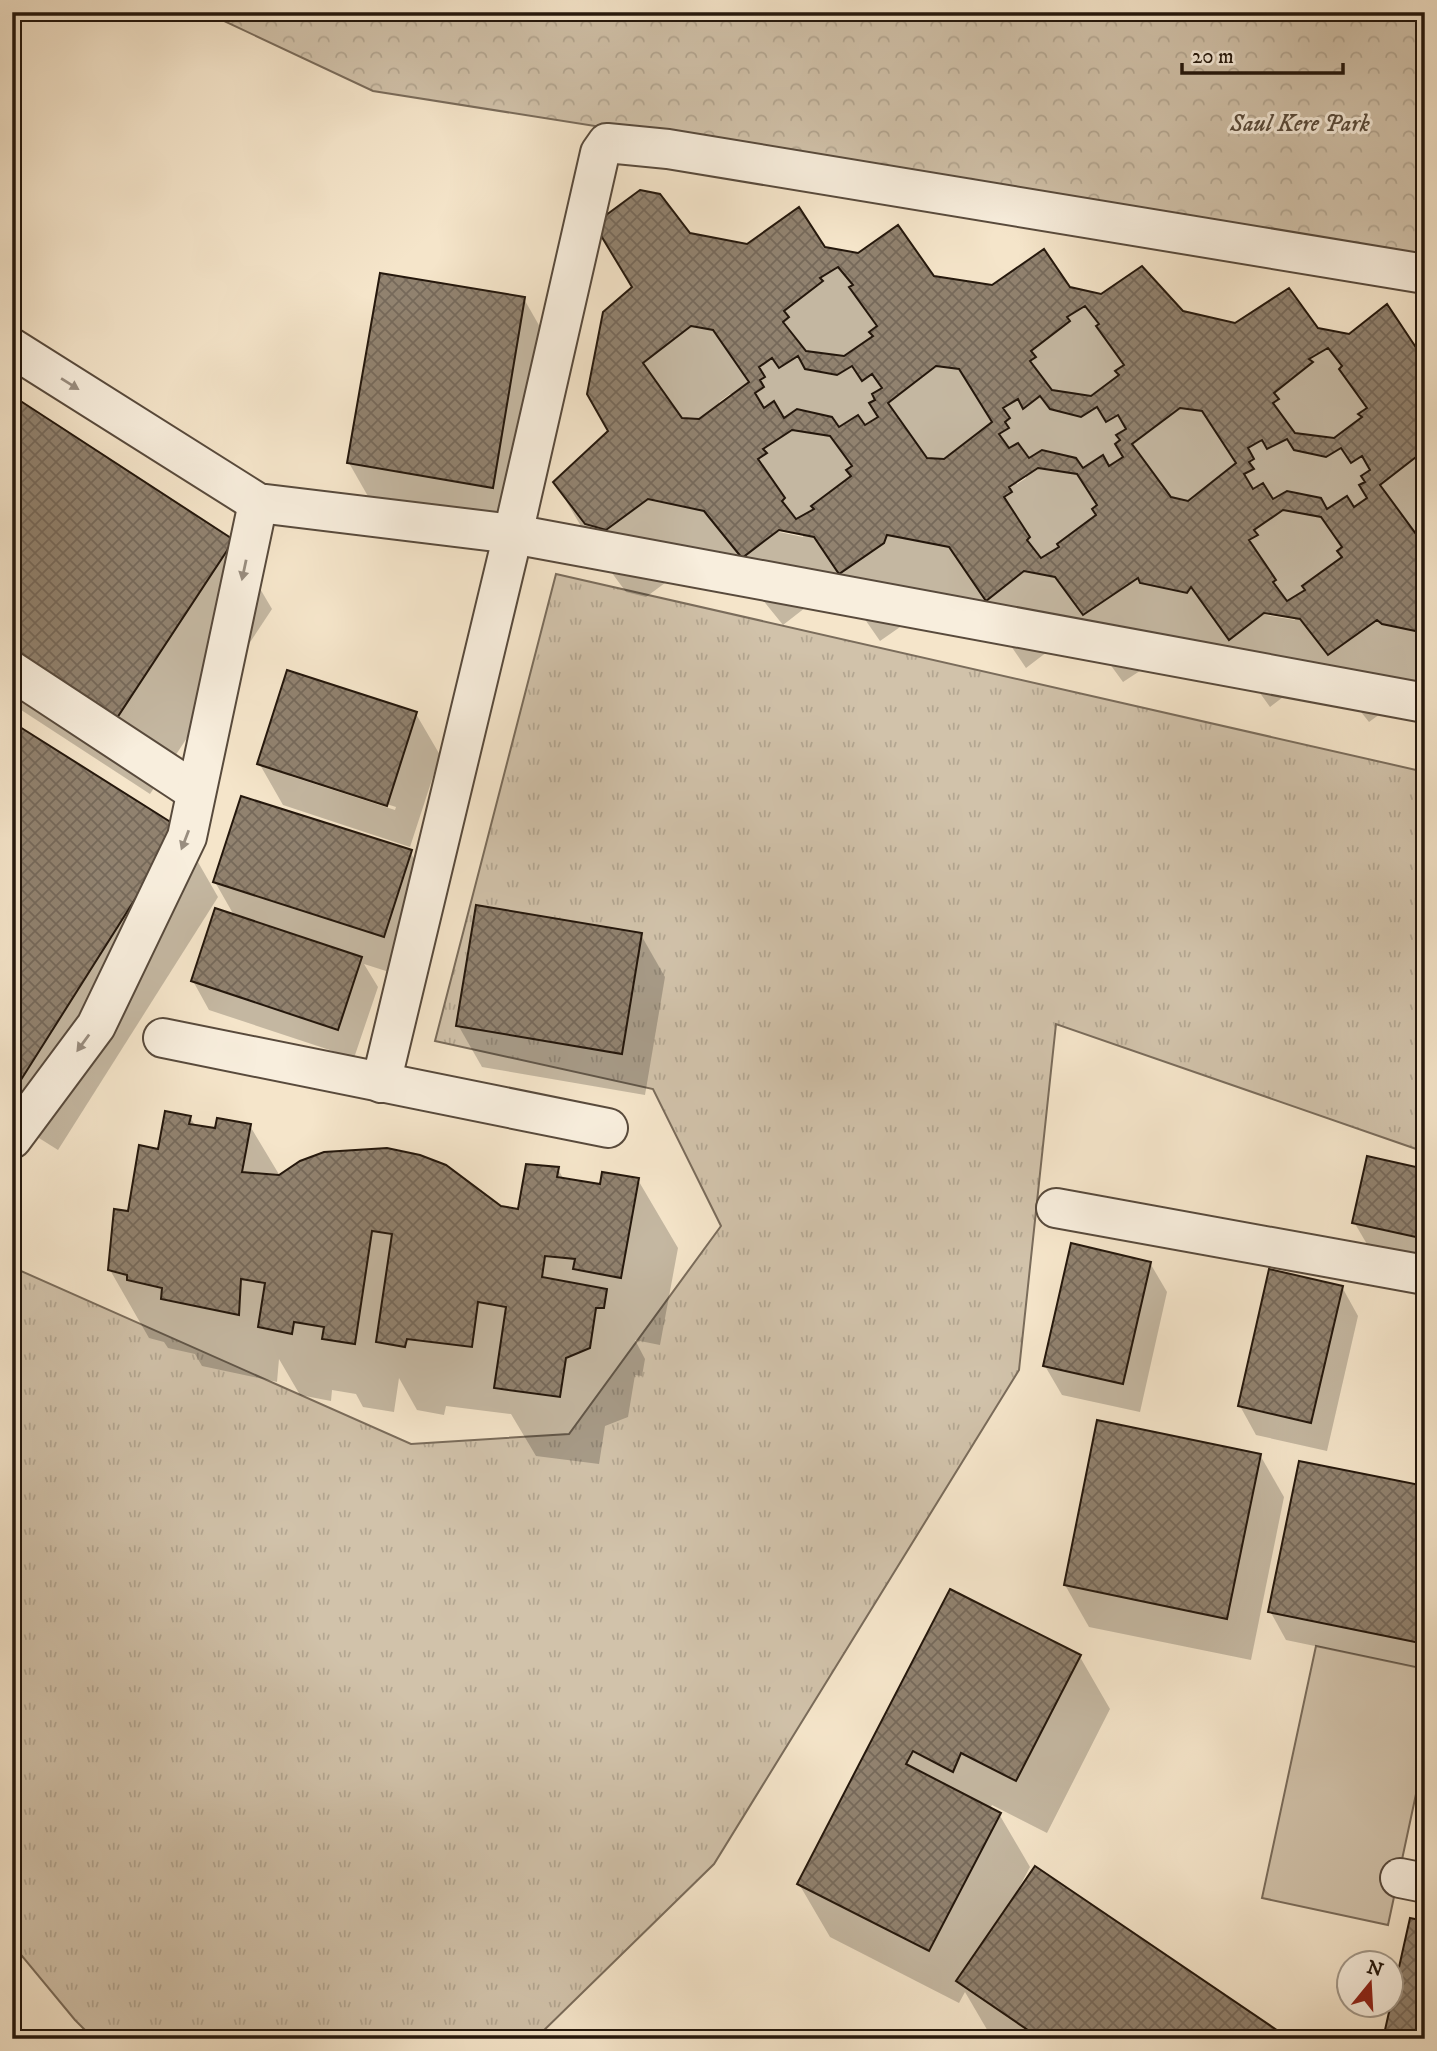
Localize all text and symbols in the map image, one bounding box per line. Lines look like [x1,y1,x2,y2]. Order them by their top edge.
scale bar [1182,32,1342,76]
text: 20 m [1192,44,1234,70]
park label: Saul Kere Park [1229,109,1370,139]
one-way arrow [60,378,80,391]
one-way arrow [239,559,250,581]
one-way arrow [179,829,190,850]
one-way arrow [77,1034,91,1052]
north arrow [1336,1950,1406,2020]
text: N [1364,1956,1386,1983]

